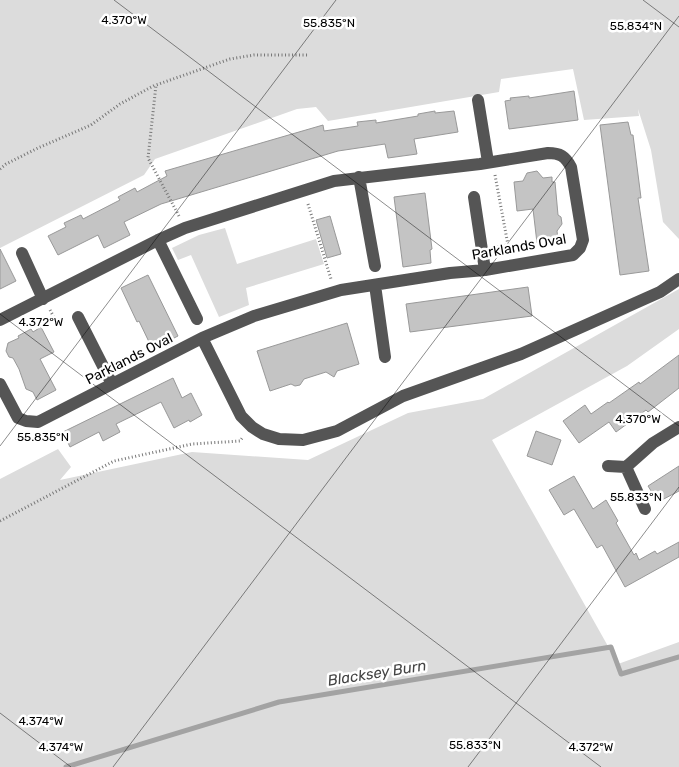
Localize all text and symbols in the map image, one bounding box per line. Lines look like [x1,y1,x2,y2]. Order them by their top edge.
text: 4.370°W [101,13,147,27]
text: 55.835°N [303,16,355,30]
text: 55.834°N [610,19,662,33]
street label: Parklands Oval [470,230,568,264]
text: 4.372°W [19,315,64,329]
street label: Parklands Oval [82,330,176,388]
text: 4.370°W [615,412,661,426]
text: 55.835°N [17,430,69,444]
text: 55.833°N [610,490,662,504]
water label: Blacksey Burn [326,656,428,690]
text: 4.374°W [19,714,64,728]
text: 55.833°N [449,738,501,752]
text: 4.374°W [39,740,84,754]
text: 4.372°W [569,740,614,754]

